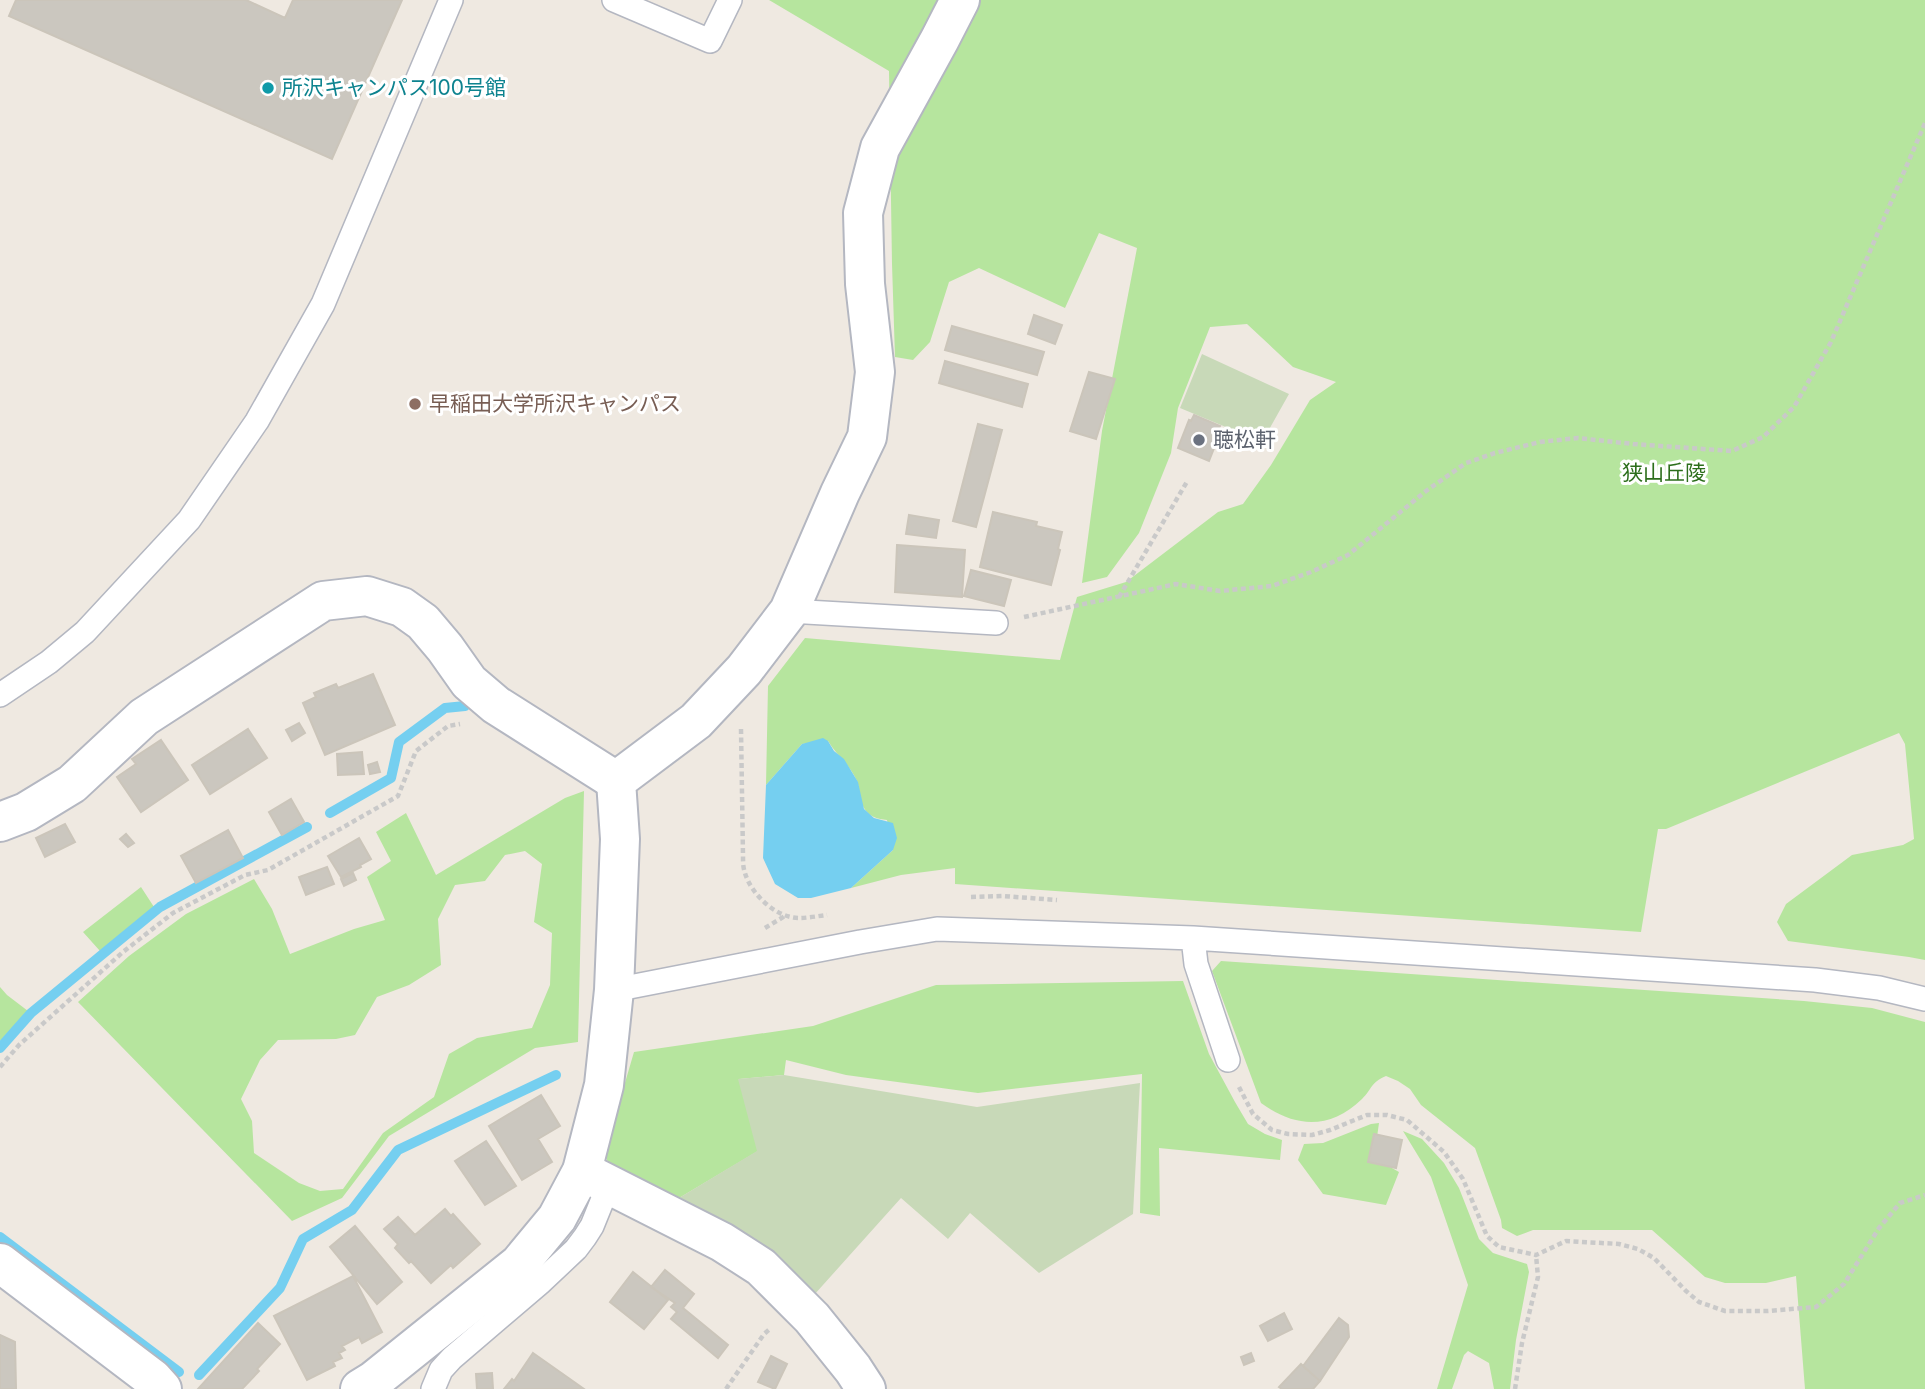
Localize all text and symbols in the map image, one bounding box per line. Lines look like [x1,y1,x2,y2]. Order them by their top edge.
place label: 所沢キャンパス100号館 [282,75,506,100]
marker: 所沢キャンパス100号館 [260,80,276,96]
place label: 早稲田大学所沢キャンパス [429,391,681,416]
marker: 早稲田大学所沢キャンパス [407,396,423,412]
place label: 聴松軒 [1213,427,1276,452]
marker: 聴松軒 [1191,432,1207,448]
park label: 狭山丘陵 [1622,460,1706,485]

